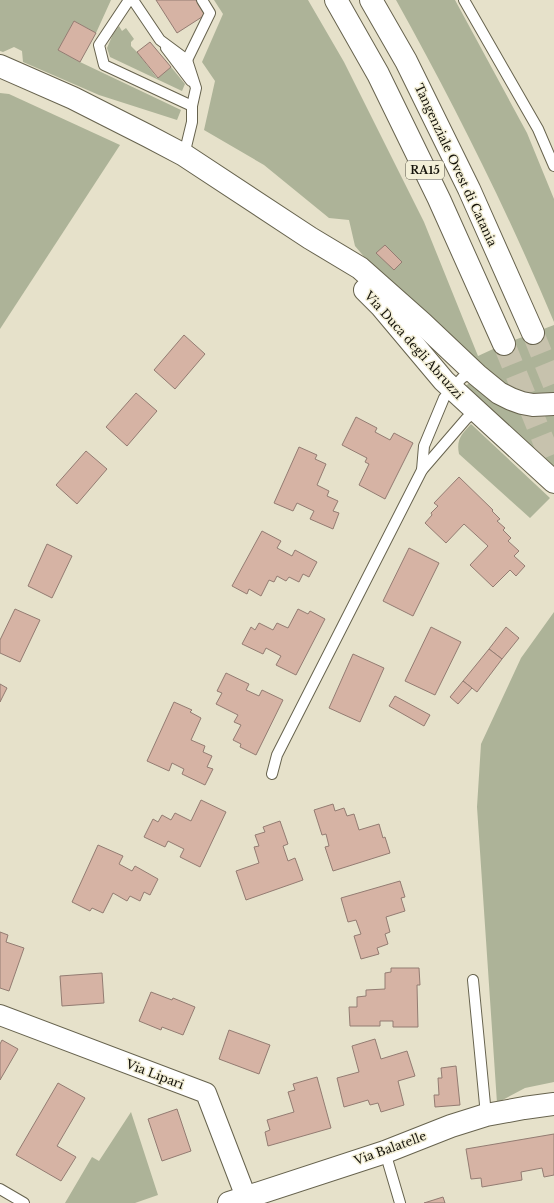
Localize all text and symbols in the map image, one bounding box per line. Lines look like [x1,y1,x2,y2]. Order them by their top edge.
street label: Tangenziale Ovest di Catania [412,81,501,249]
road number: RA15 [406,161,444,179]
street label: Via Duca degli Abruzzi [361,287,466,402]
street label: Via Lipari [123,1056,186,1092]
street label: Via Balatelle [351,1128,428,1168]

